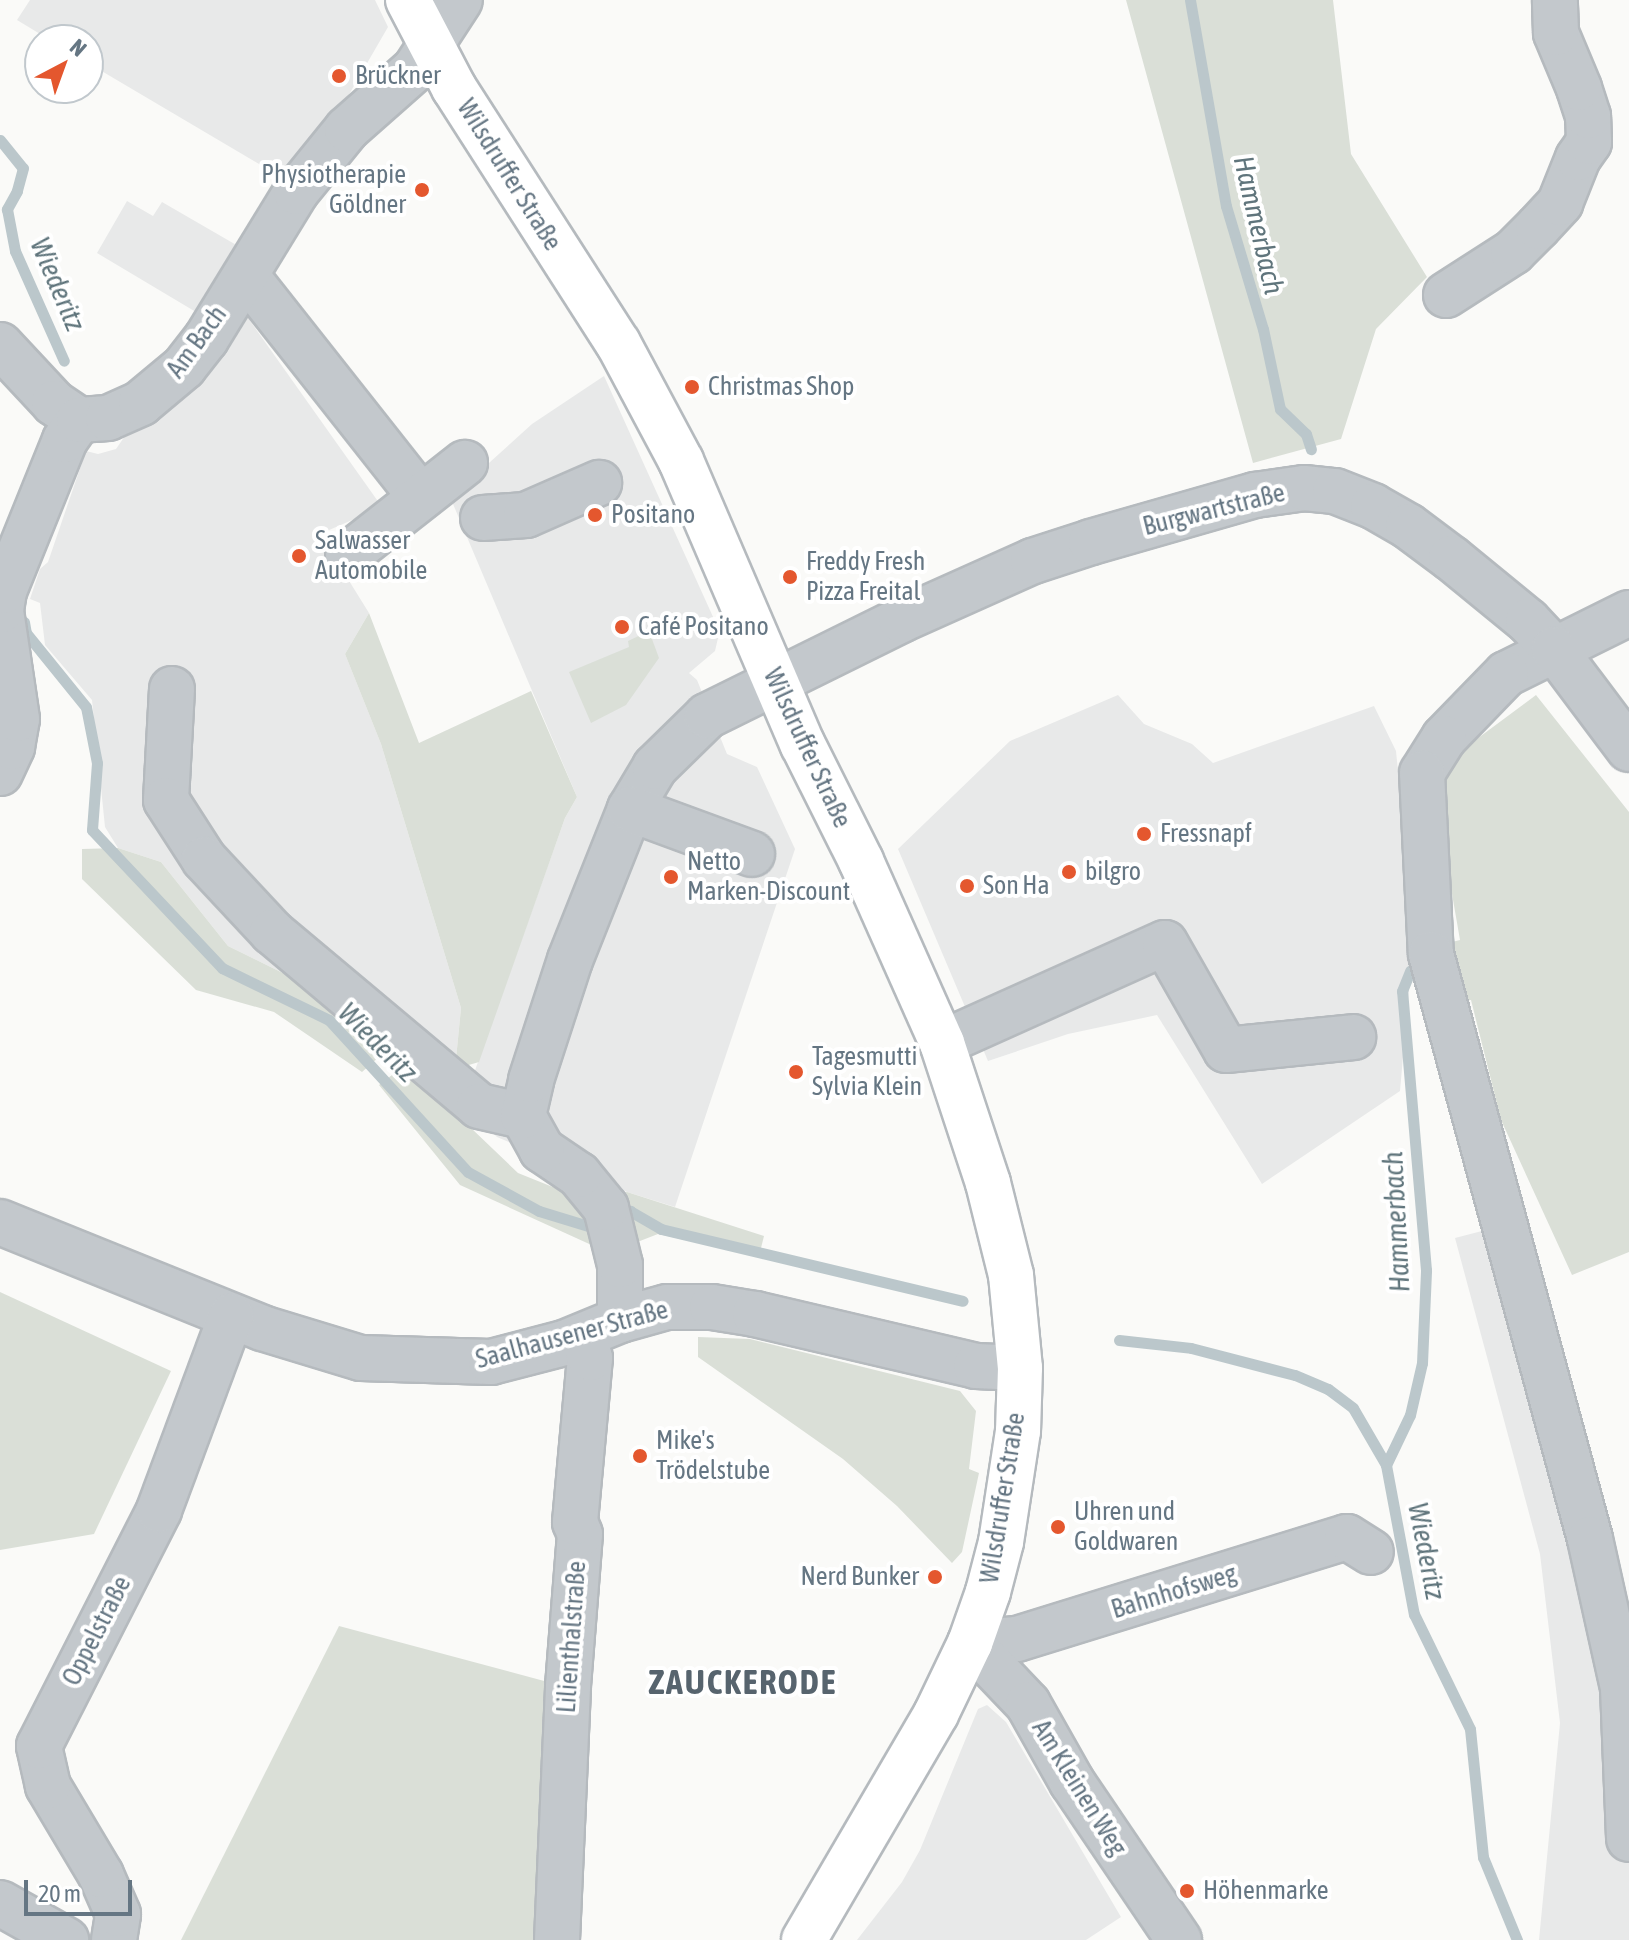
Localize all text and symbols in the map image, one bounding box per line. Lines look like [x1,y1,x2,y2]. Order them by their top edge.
north arrow [24,24,104,104]
text: N [65,33,92,61]
place label: Brückner [355,60,441,92]
marker: Brückner [330,67,348,85]
street label: Wilsdruffer Straße [450,94,568,256]
water label: Hammerbach [1227,153,1291,297]
place label: Physiotherapie Göldner [261,159,406,220]
marker: Physiotherapie Göldner [413,181,431,199]
water label: Wiederitz [23,232,93,336]
street label: Am Bach [160,300,234,384]
place label: Christmas Shop [708,371,854,403]
marker: Christmas Shop [683,378,701,396]
street label: Burgwartstraße [1140,477,1288,543]
place label: Positano [611,499,695,531]
marker: Positano [586,506,604,524]
place label: Salwasser Automobile [315,525,427,586]
place label: Freddy Fresh Pizza Freital [806,546,925,608]
marker: Salwasser Automobile [290,547,308,565]
marker: Freddy Fresh Pizza Freital [781,568,799,586]
place label: Café Positano [638,611,769,643]
marker: Café Positano [613,618,631,636]
street label: Wilsdruffer Straße [756,663,858,833]
place label: Fressnapf [1160,818,1252,850]
marker: Fressnapf [1135,825,1153,843]
place label: Netto Marken-Discount [687,846,850,908]
place label: bilgro [1085,856,1141,888]
marker: bilgro [1060,863,1078,881]
marker: Netto Marken-Discount [662,868,680,886]
place label: Son Ha [983,870,1050,902]
marker: Son Ha [958,877,976,895]
water label: Wiederitz [332,996,424,1088]
place label: Tagesmutti Sylvia Klein [812,1041,922,1102]
marker: Tagesmutti Sylvia Klein [787,1063,805,1081]
water label: Hammerbach [1376,1151,1416,1293]
street label: Saalhausener Straße [473,1294,671,1376]
street label: Wilsdruffer Straße [974,1410,1032,1586]
place label: Mike's Trödelstube [656,1425,770,1486]
marker: Mike's Trödelstube [631,1447,649,1465]
place label: Uhren und Goldwaren [1074,1496,1178,1558]
water label: Wiederitz [1401,1500,1453,1602]
marker: Uhren und Goldwaren [1049,1518,1067,1536]
street label: Bahnhofsweg [1108,1558,1240,1626]
street label: Lilienthalstraße [551,1560,593,1714]
place label: Nerd Bunker [800,1561,919,1593]
marker: Nerd Bunker [926,1568,944,1586]
street label: Oppelstraße [56,1571,138,1691]
district label: ZAUCKERODE [649,1662,837,1702]
street label: Am Kleinen Weg [1025,1715,1133,1861]
scale bar [28,1864,136,1914]
place label: Höhenmarke [1203,1875,1329,1907]
text: 20 m [38,1880,81,1907]
marker: Höhenmarke [1178,1882,1196,1900]

